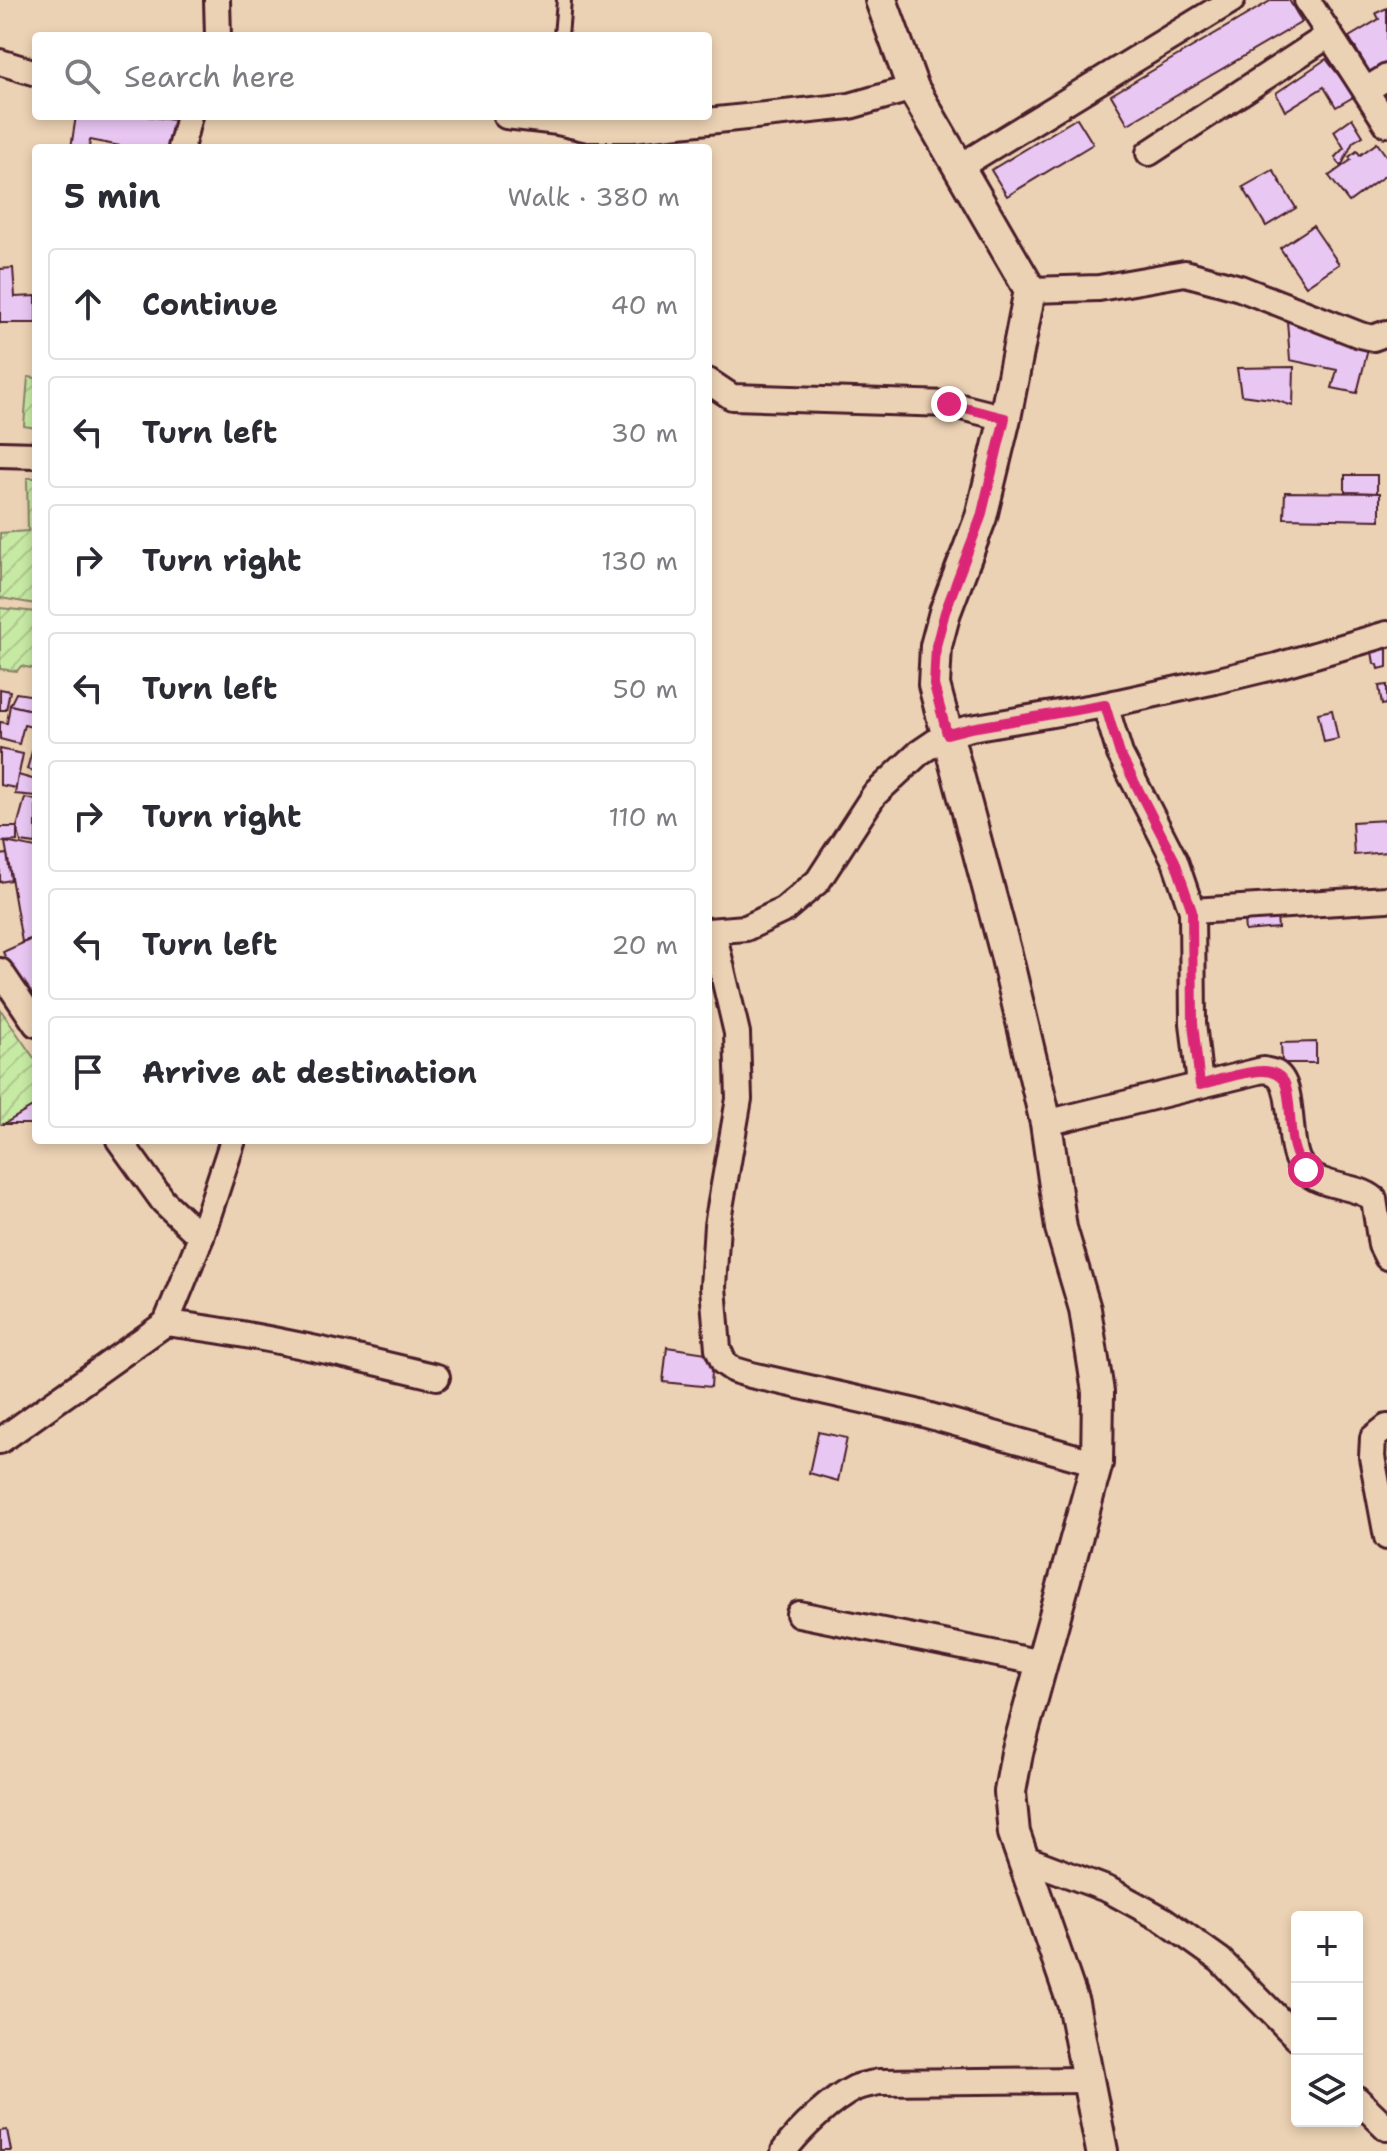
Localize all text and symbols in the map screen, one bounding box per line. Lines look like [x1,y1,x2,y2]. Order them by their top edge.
search box [32,32,712,120]
icon: search [60,54,104,98]
text: Search here [124,56,295,97]
text: 5 min [64,173,161,219]
text: Walk · 380 m [507,179,680,214]
icon: ahead [66,282,110,326]
text: Continue [142,284,278,325]
text: 40 m [611,287,678,322]
route end [931,386,967,422]
icon: left [66,410,110,454]
text: Turn left [142,412,277,453]
text: 30 m [611,415,678,450]
icon: right [66,538,110,582]
text: Turn right [142,540,301,581]
text: 130 m [601,543,678,578]
icon: left [66,666,110,710]
text: Turn left [142,668,277,709]
text: 50 m [613,671,678,706]
icon: right [66,794,110,838]
text: Turn right [142,796,301,837]
text: 110 m [608,799,678,834]
icon: left [66,922,110,966]
text: Turn left [142,924,277,965]
text: 20 m [611,927,678,962]
icon: arrive [66,1050,110,1094]
text: Arrive at destination [142,1052,477,1093]
route start [1288,1152,1324,1188]
map controls [1291,1911,1363,2127]
button: + [1291,1911,1363,1983]
button: − [1291,1983,1363,2055]
button: layers [1291,2055,1363,2127]

